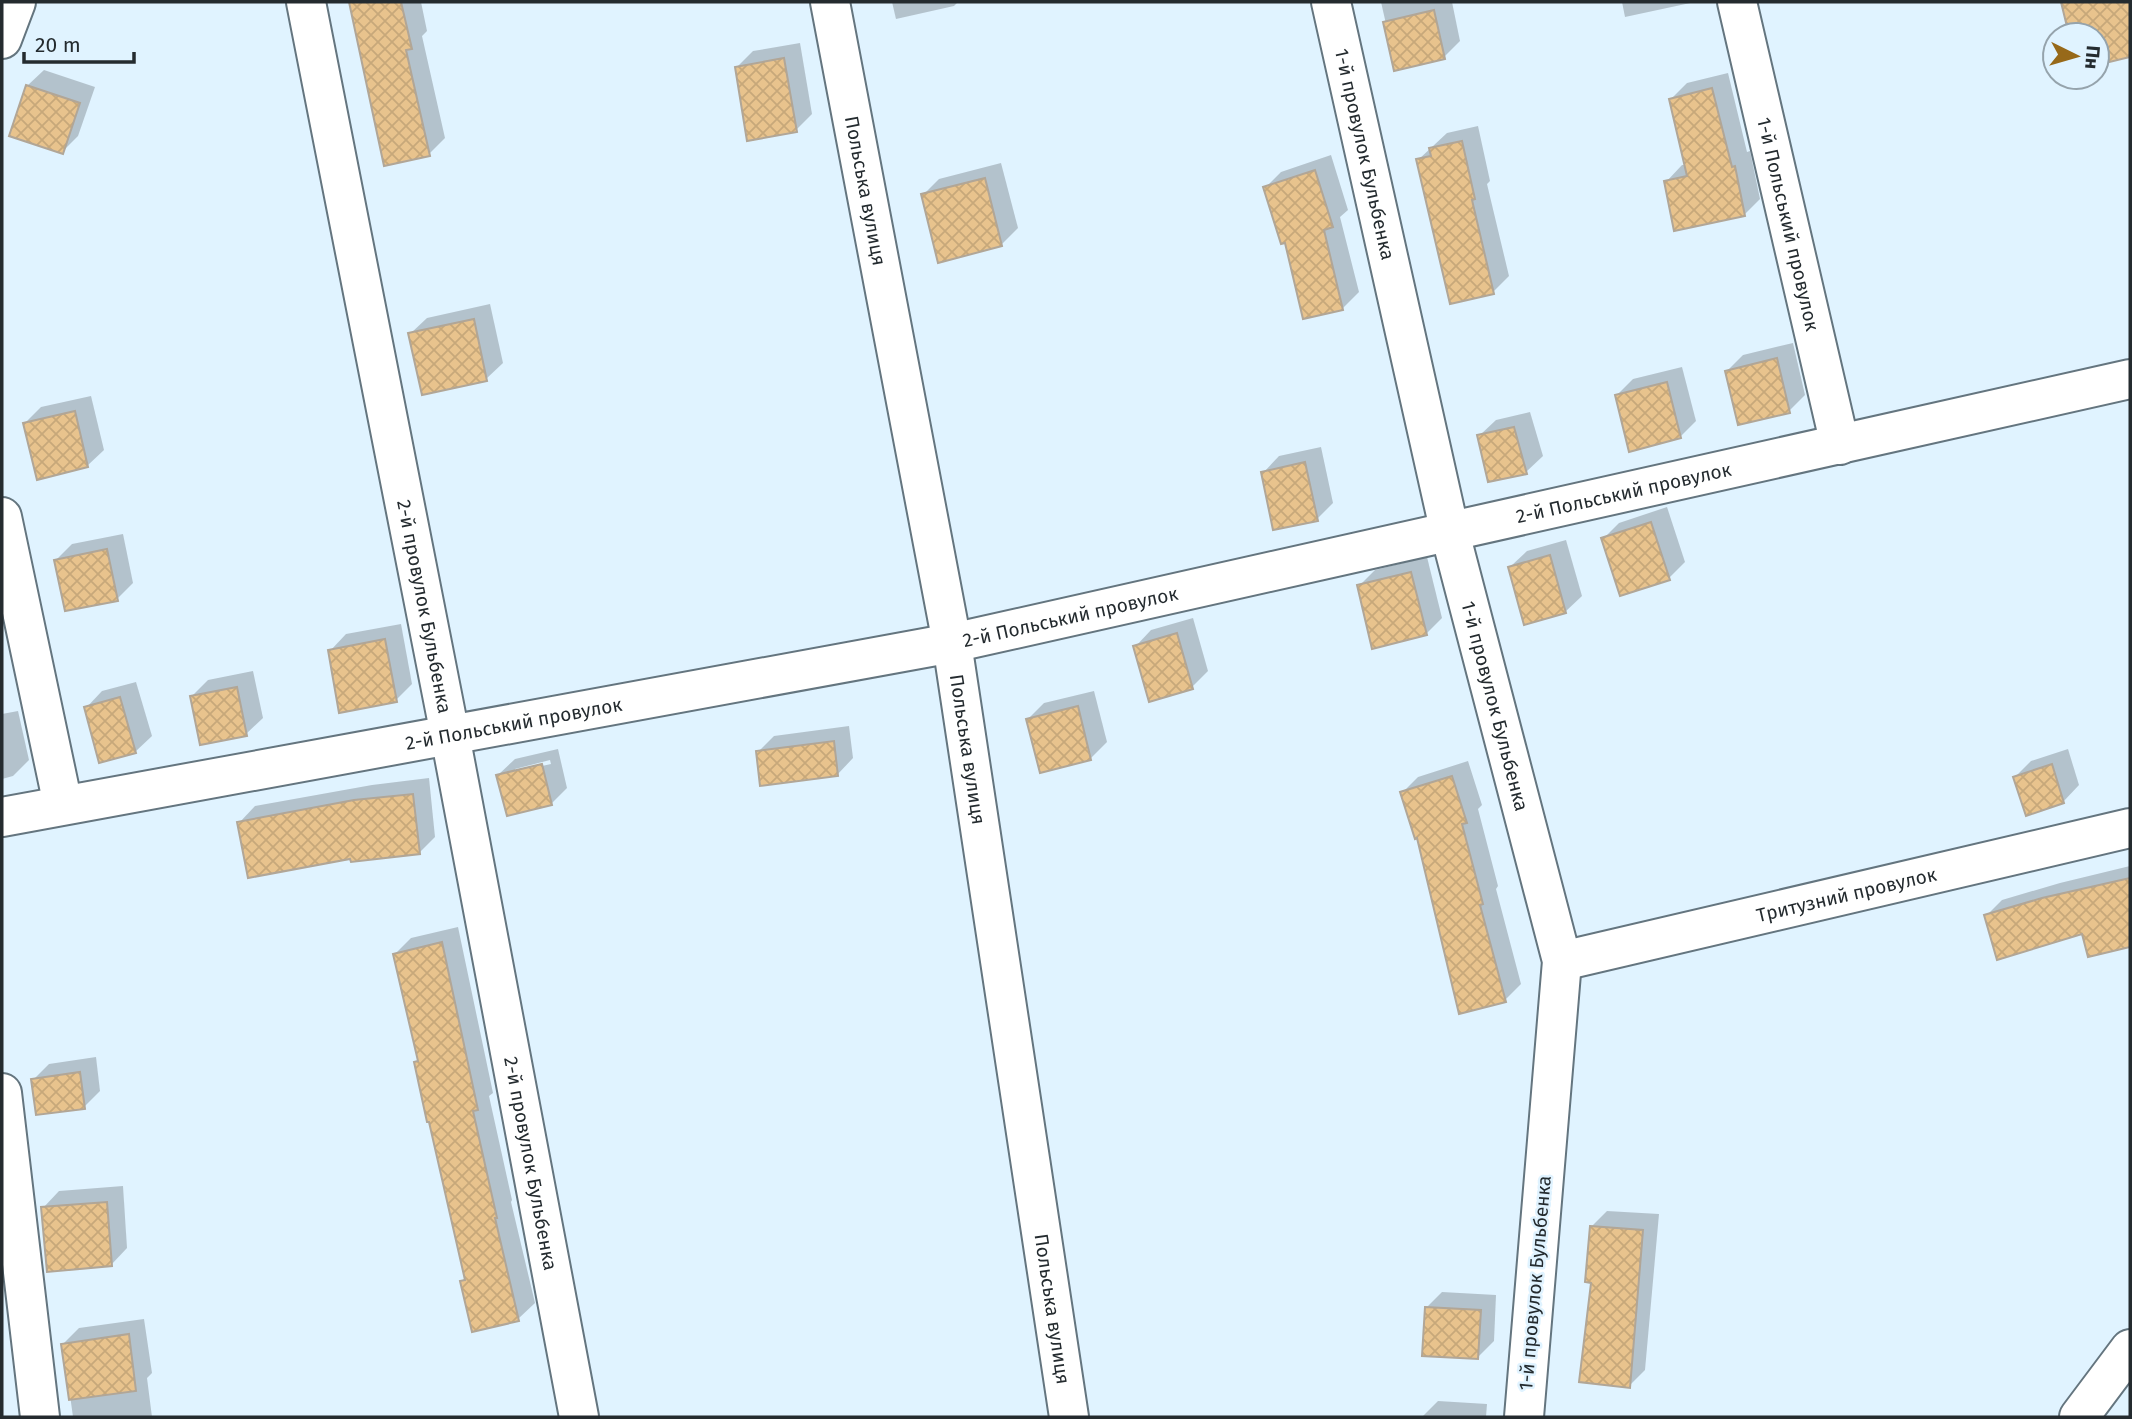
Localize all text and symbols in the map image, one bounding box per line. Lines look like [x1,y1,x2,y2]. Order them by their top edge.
scale bar [24,21,135,65]
north arrow [2041,21,2111,91]
text: 20 m [35,32,81,58]
text: Пн [2080,45,2105,70]
street label: 1-й провулок Бульбенка [1330,46,1400,262]
street label: Польська вулиця [840,114,891,267]
street label: 1-й Польський провулок [1753,115,1825,333]
street label: 2-й Польський провулок [1514,457,1733,528]
street label: 2-й провулок Бульбенка [393,498,457,715]
street label: 2-й Польський провулок [960,581,1180,652]
street label: 1-й провулок Бульбенка [1457,599,1534,813]
street label: Польська вулиця [945,672,991,826]
street label: 2-й Польський провулок [403,692,624,754]
street label: Тритузний провулок [1754,862,1939,927]
street label: 2-й провулок Бульбенка [500,1055,563,1272]
street label: 1-й провулок Бульбенка [1514,1175,1556,1391]
street label: Польська вулиця [1030,1232,1075,1386]

